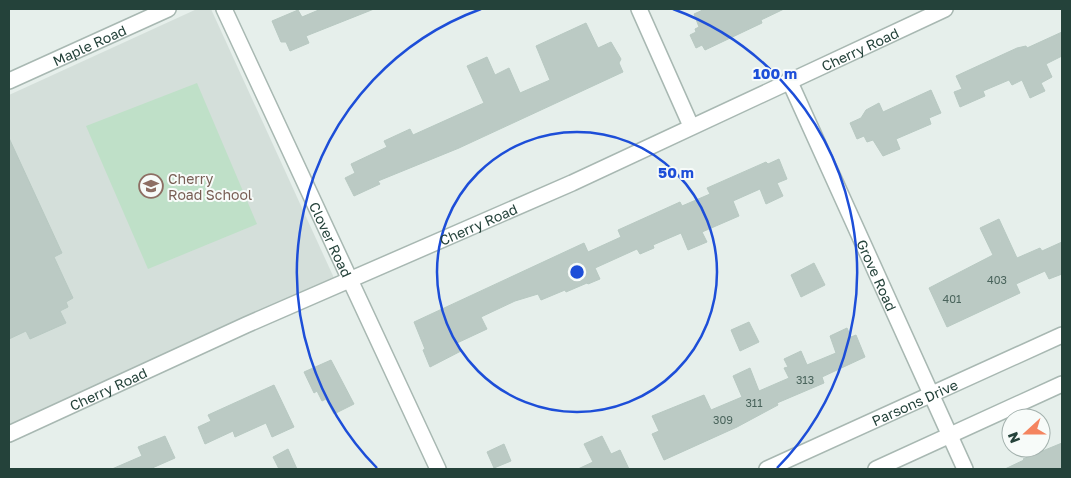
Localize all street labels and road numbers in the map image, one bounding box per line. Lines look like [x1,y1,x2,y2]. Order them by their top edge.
street label: Maple Road [50,21,129,69]
street label: Cherry Road [818,23,901,74]
street label: Clover Road [306,199,356,280]
street label: Cherry Road [436,199,520,248]
street label: Grove Road [854,236,901,313]
street label: Cherry Road [67,363,149,414]
street label: Parsons Drive [869,375,960,429]

